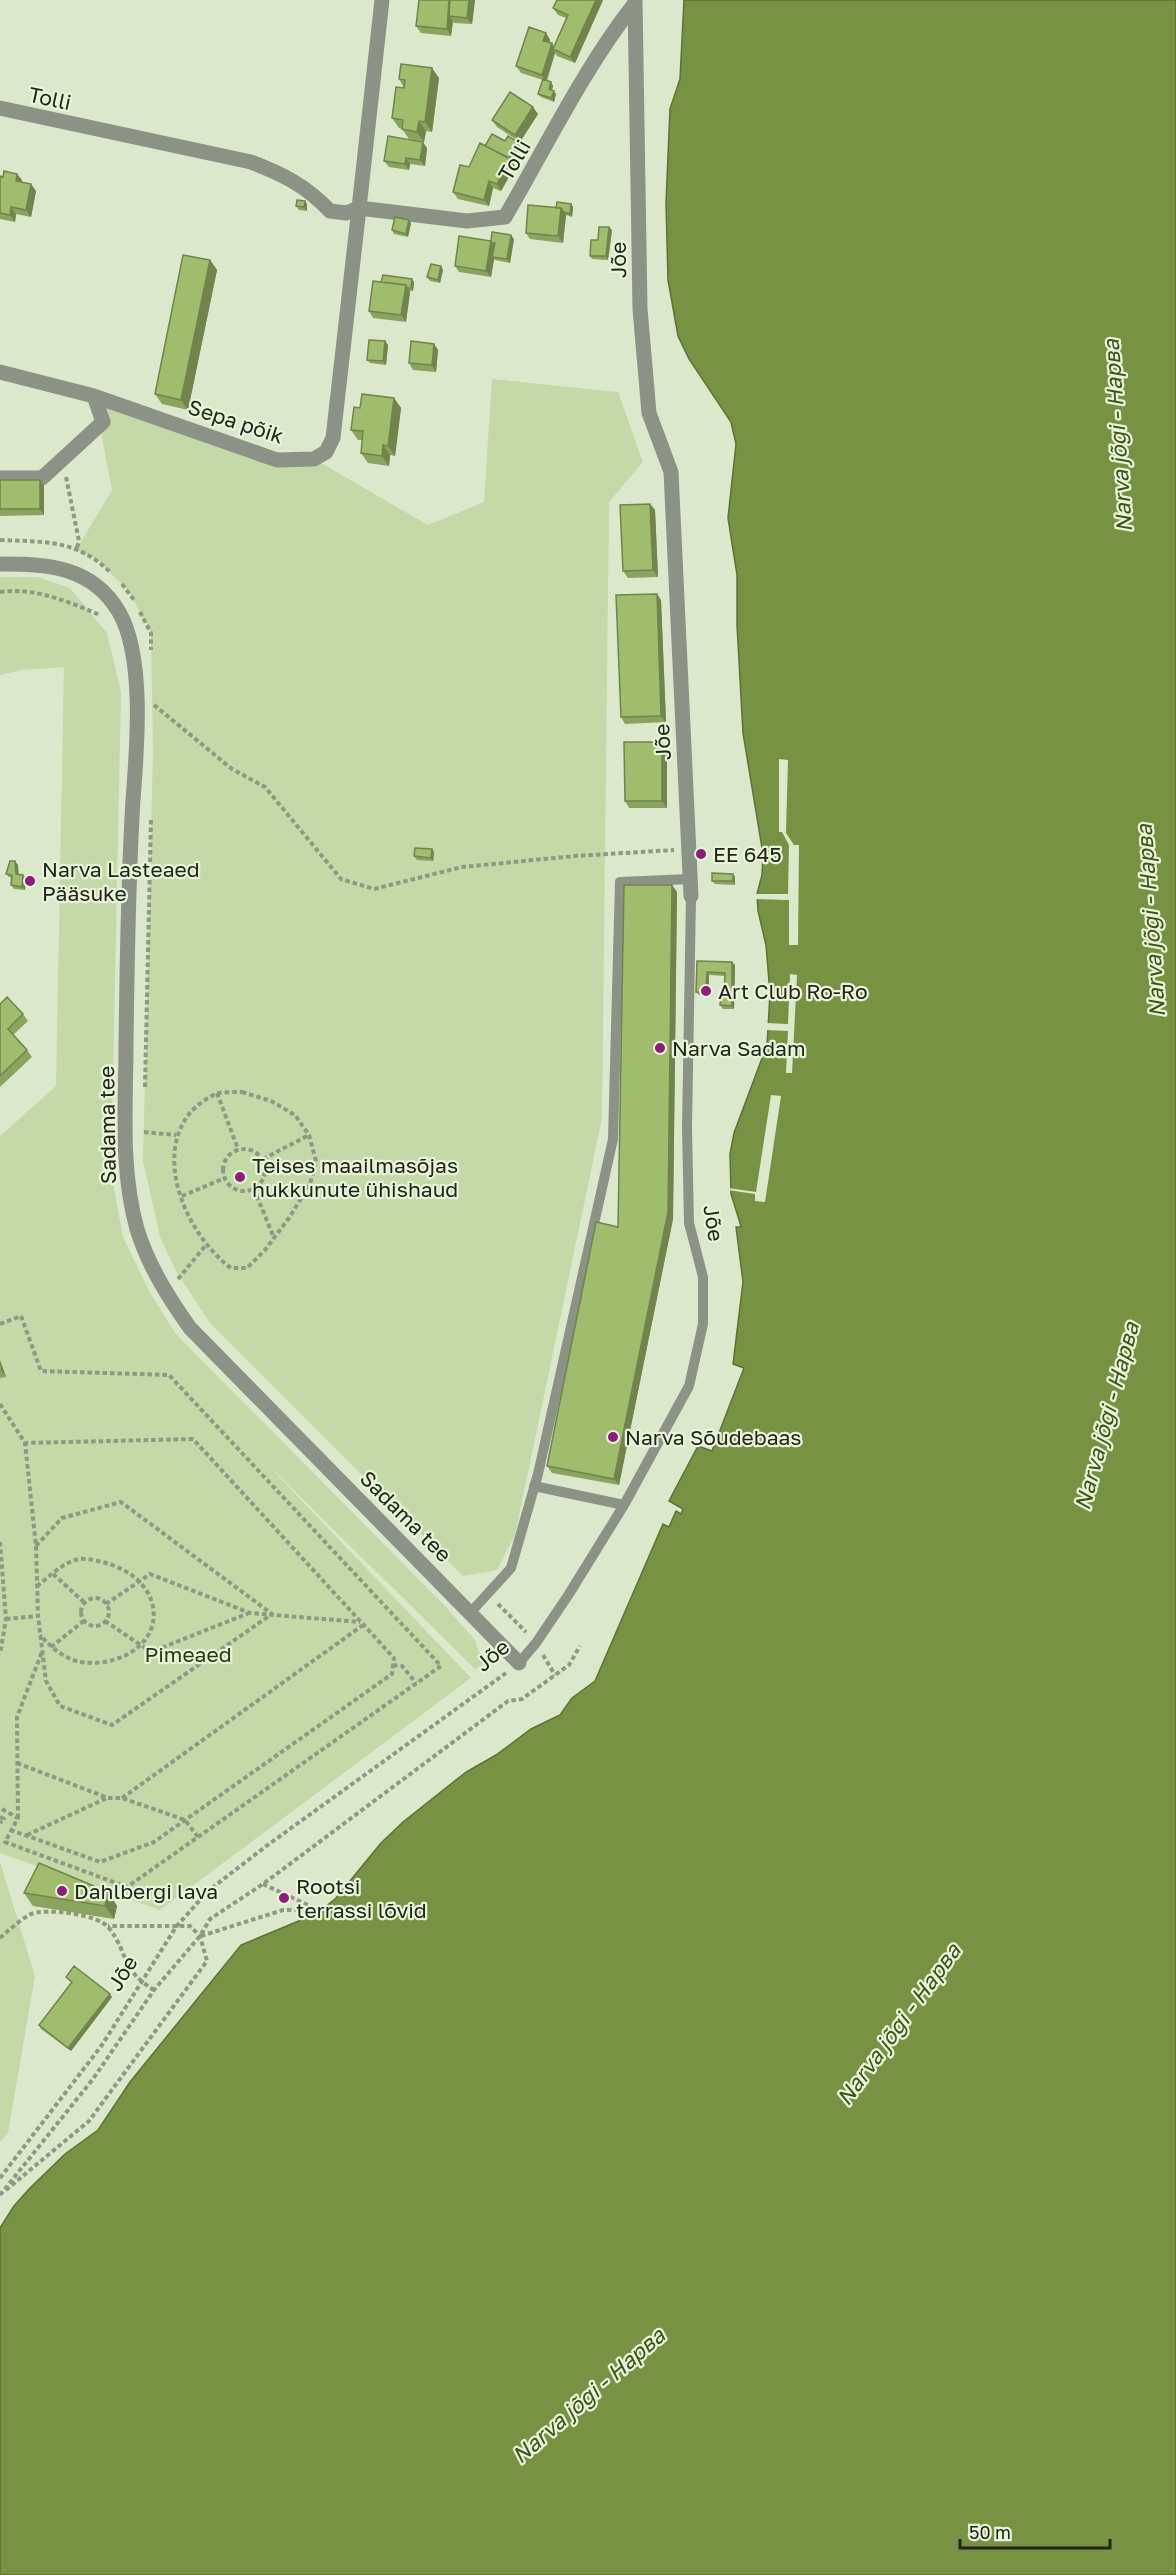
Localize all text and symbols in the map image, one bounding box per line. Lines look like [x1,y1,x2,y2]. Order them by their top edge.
street label: Tolli [26,81,74,115]
street label: Tolli [492,135,536,185]
street label: Jõe [605,242,631,278]
water label: Narva jõgi - Нарва [1097,337,1137,533]
street label: Sepa põik [185,393,287,449]
street label: Jõe [648,723,676,761]
water label: Narva jõgi - Нарва [1130,822,1170,1018]
place label: EE 645 [713,841,782,867]
marker: EE 645 [694,847,708,861]
place label: Narva Lasteaed Pääsuke [42,856,200,906]
marker: Narva Lasteaed Pääsuke [23,874,37,888]
place label: Art Club Ro-Ro [718,978,868,1004]
marker: Art Club Ro-Ro [699,984,713,998]
place label: Narva Sadam [672,1035,806,1061]
marker: Narva Sadam [653,1041,667,1055]
street label: Sadama tee [93,1066,121,1184]
place label: Teises maailmasõjas hukkunute ühishaud [252,1152,458,1202]
marker: Teises maailmasõjas hukkunute ühishaud [233,1170,247,1184]
street label: Jõe [698,1203,730,1243]
water label: Narva jõgi - Нарва [1068,1318,1144,1513]
place label: Narva Sõudebaas [625,1424,802,1450]
marker: Narva Sõudebaas [606,1430,620,1444]
street label: Sadama tee [355,1465,457,1567]
street label: Jõe [470,1633,514,1677]
park label: Pimeaed [144,1641,232,1667]
place label: Rootsi terrassi lõvid [296,1873,427,1923]
place label: Dahlbergi lava [74,1878,218,1904]
marker: Dahlbergi lava [55,1884,69,1898]
marker: Rootsi terrassi lõvid [277,1891,291,1905]
water label: Narva jõgi - Нарва [830,1937,967,2110]
street label: Jõe [101,1951,143,1995]
water label: Narva jõgi - Нарва [506,2320,671,2469]
scale bar [960,2512,1110,2550]
text: 50 m [969,2521,1011,2543]

